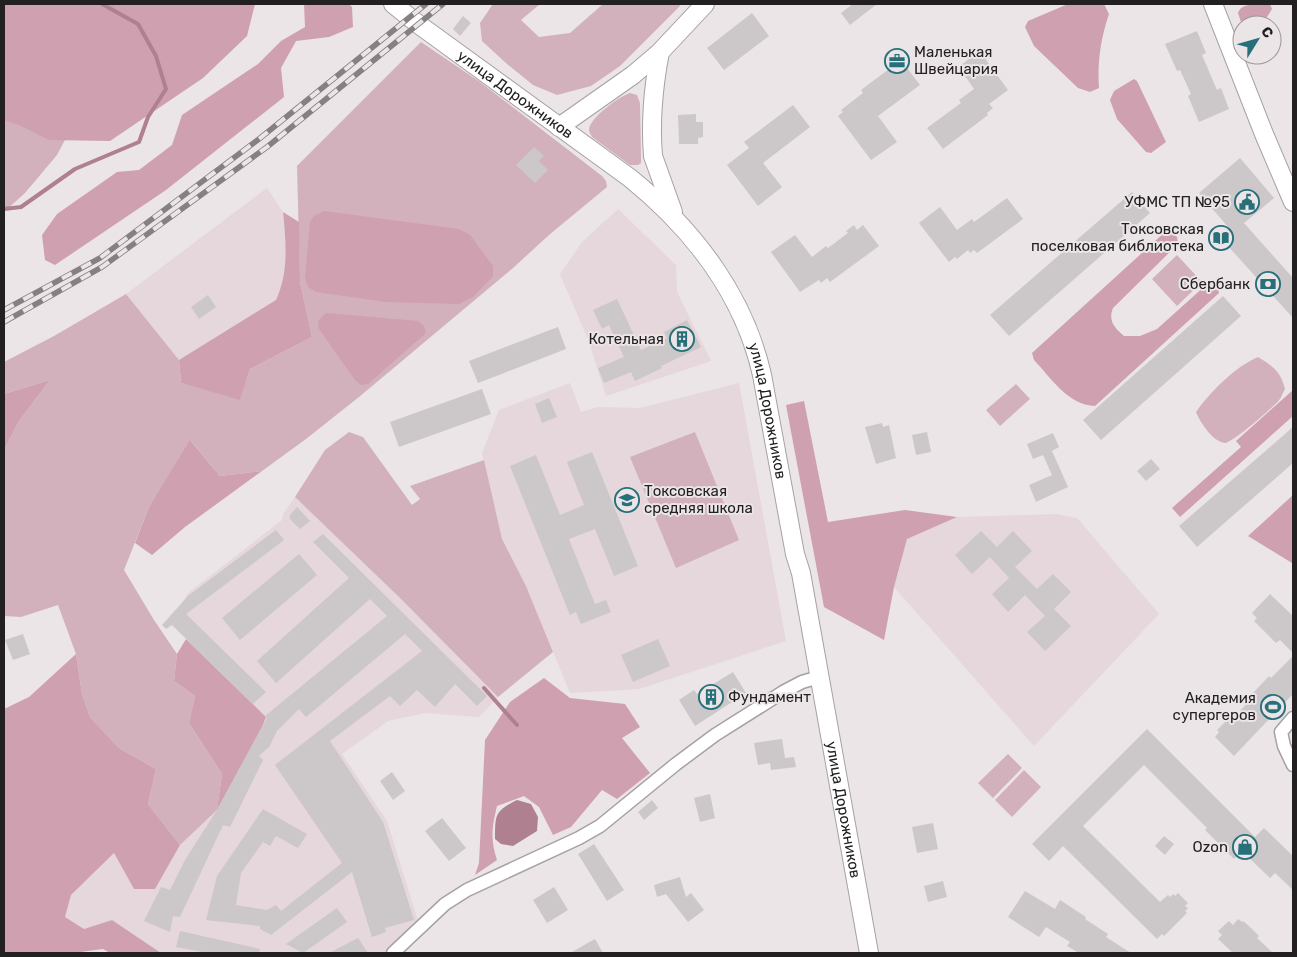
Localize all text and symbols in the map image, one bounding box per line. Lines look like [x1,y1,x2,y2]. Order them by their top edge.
north arrow [1232,15,1282,65]
text: С [1257,23,1277,42]
place label: Маленькая Швейцария [914,43,998,78]
street label: улица Дорожников [454,46,576,143]
office icon: Маленькая Швейцария [884,48,910,74]
public building icon: УФМС ТП №95 [1234,189,1260,215]
place label: УФМС ТП №95 [1125,193,1230,211]
place label: Токсовская поселковая библиотека [1031,220,1204,255]
library icon: Токсовская поселковая библиотека [1208,225,1234,251]
bank icon: Сбербанк [1255,271,1281,297]
place label: Сбербанк [1180,275,1250,293]
building icon: Котельная [669,326,695,352]
place label: Котельная [588,330,664,348]
street label: улица Дорожников [744,340,790,481]
place label: Токсовская средняя школа [644,482,753,517]
school or university icon: Токсовская средняя школа [614,487,640,513]
building icon: Фундамент [698,684,724,710]
place label: Фундамент [728,688,811,706]
place label: Академия супергеров [1173,689,1256,724]
sports icon: Академия супергеров [1260,694,1286,720]
street label: улица Дорожников [822,740,864,880]
shop icon: Ozon [1232,834,1258,860]
place label: Ozon [1193,838,1228,856]

